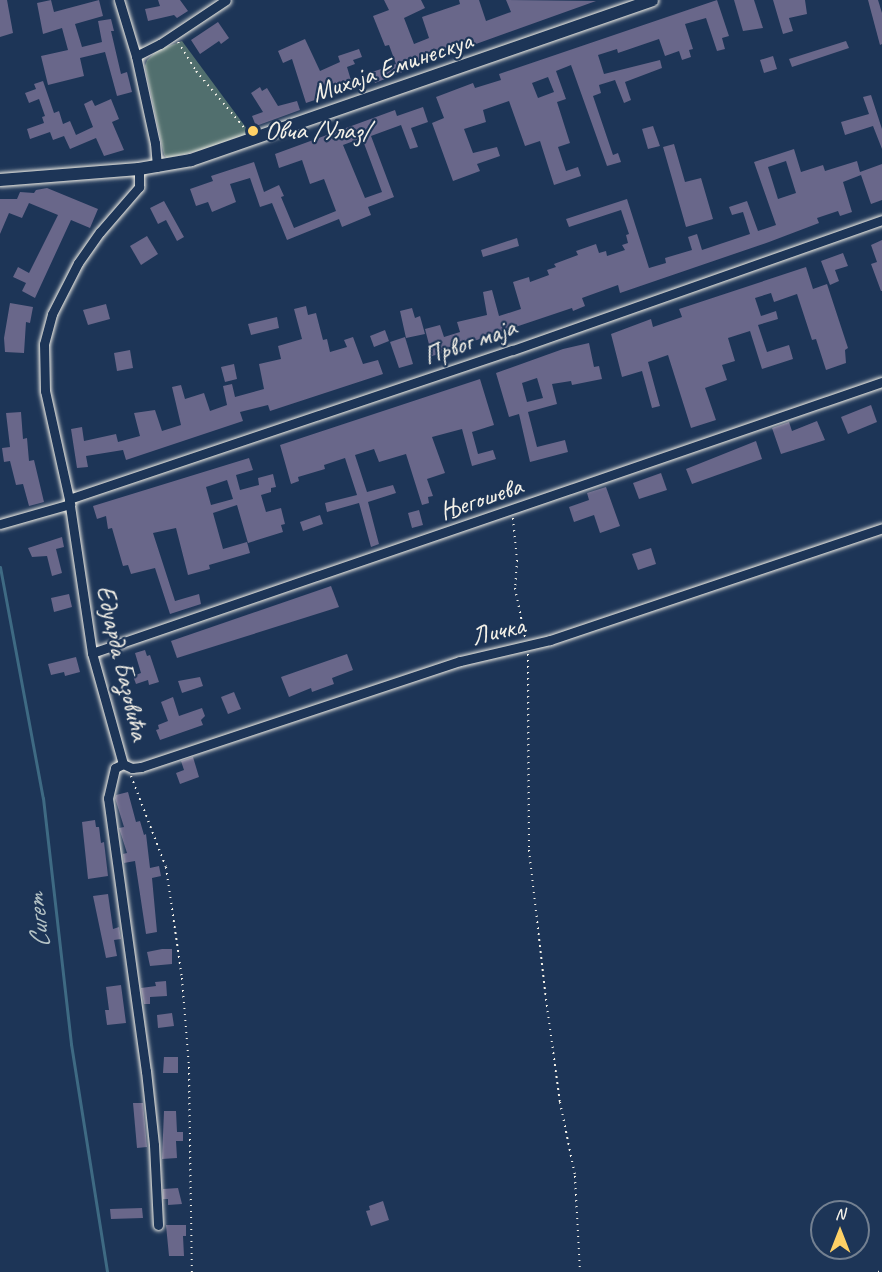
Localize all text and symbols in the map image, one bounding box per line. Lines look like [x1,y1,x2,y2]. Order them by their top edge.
street label: Михаја Еминескуа [309,25,475,109]
place label: Овча /Улаз/ [265,115,371,147]
marker: Овча /Улаз/ [246,124,260,138]
street label: Првог маја [419,311,521,373]
street label: Његошева [435,470,527,528]
street label: Едуарда Базовића [89,582,155,744]
street label: Личка [468,610,528,652]
water label: Сигет [19,892,57,950]
north arrow [810,1200,870,1260]
text: N [835,1204,845,1224]

